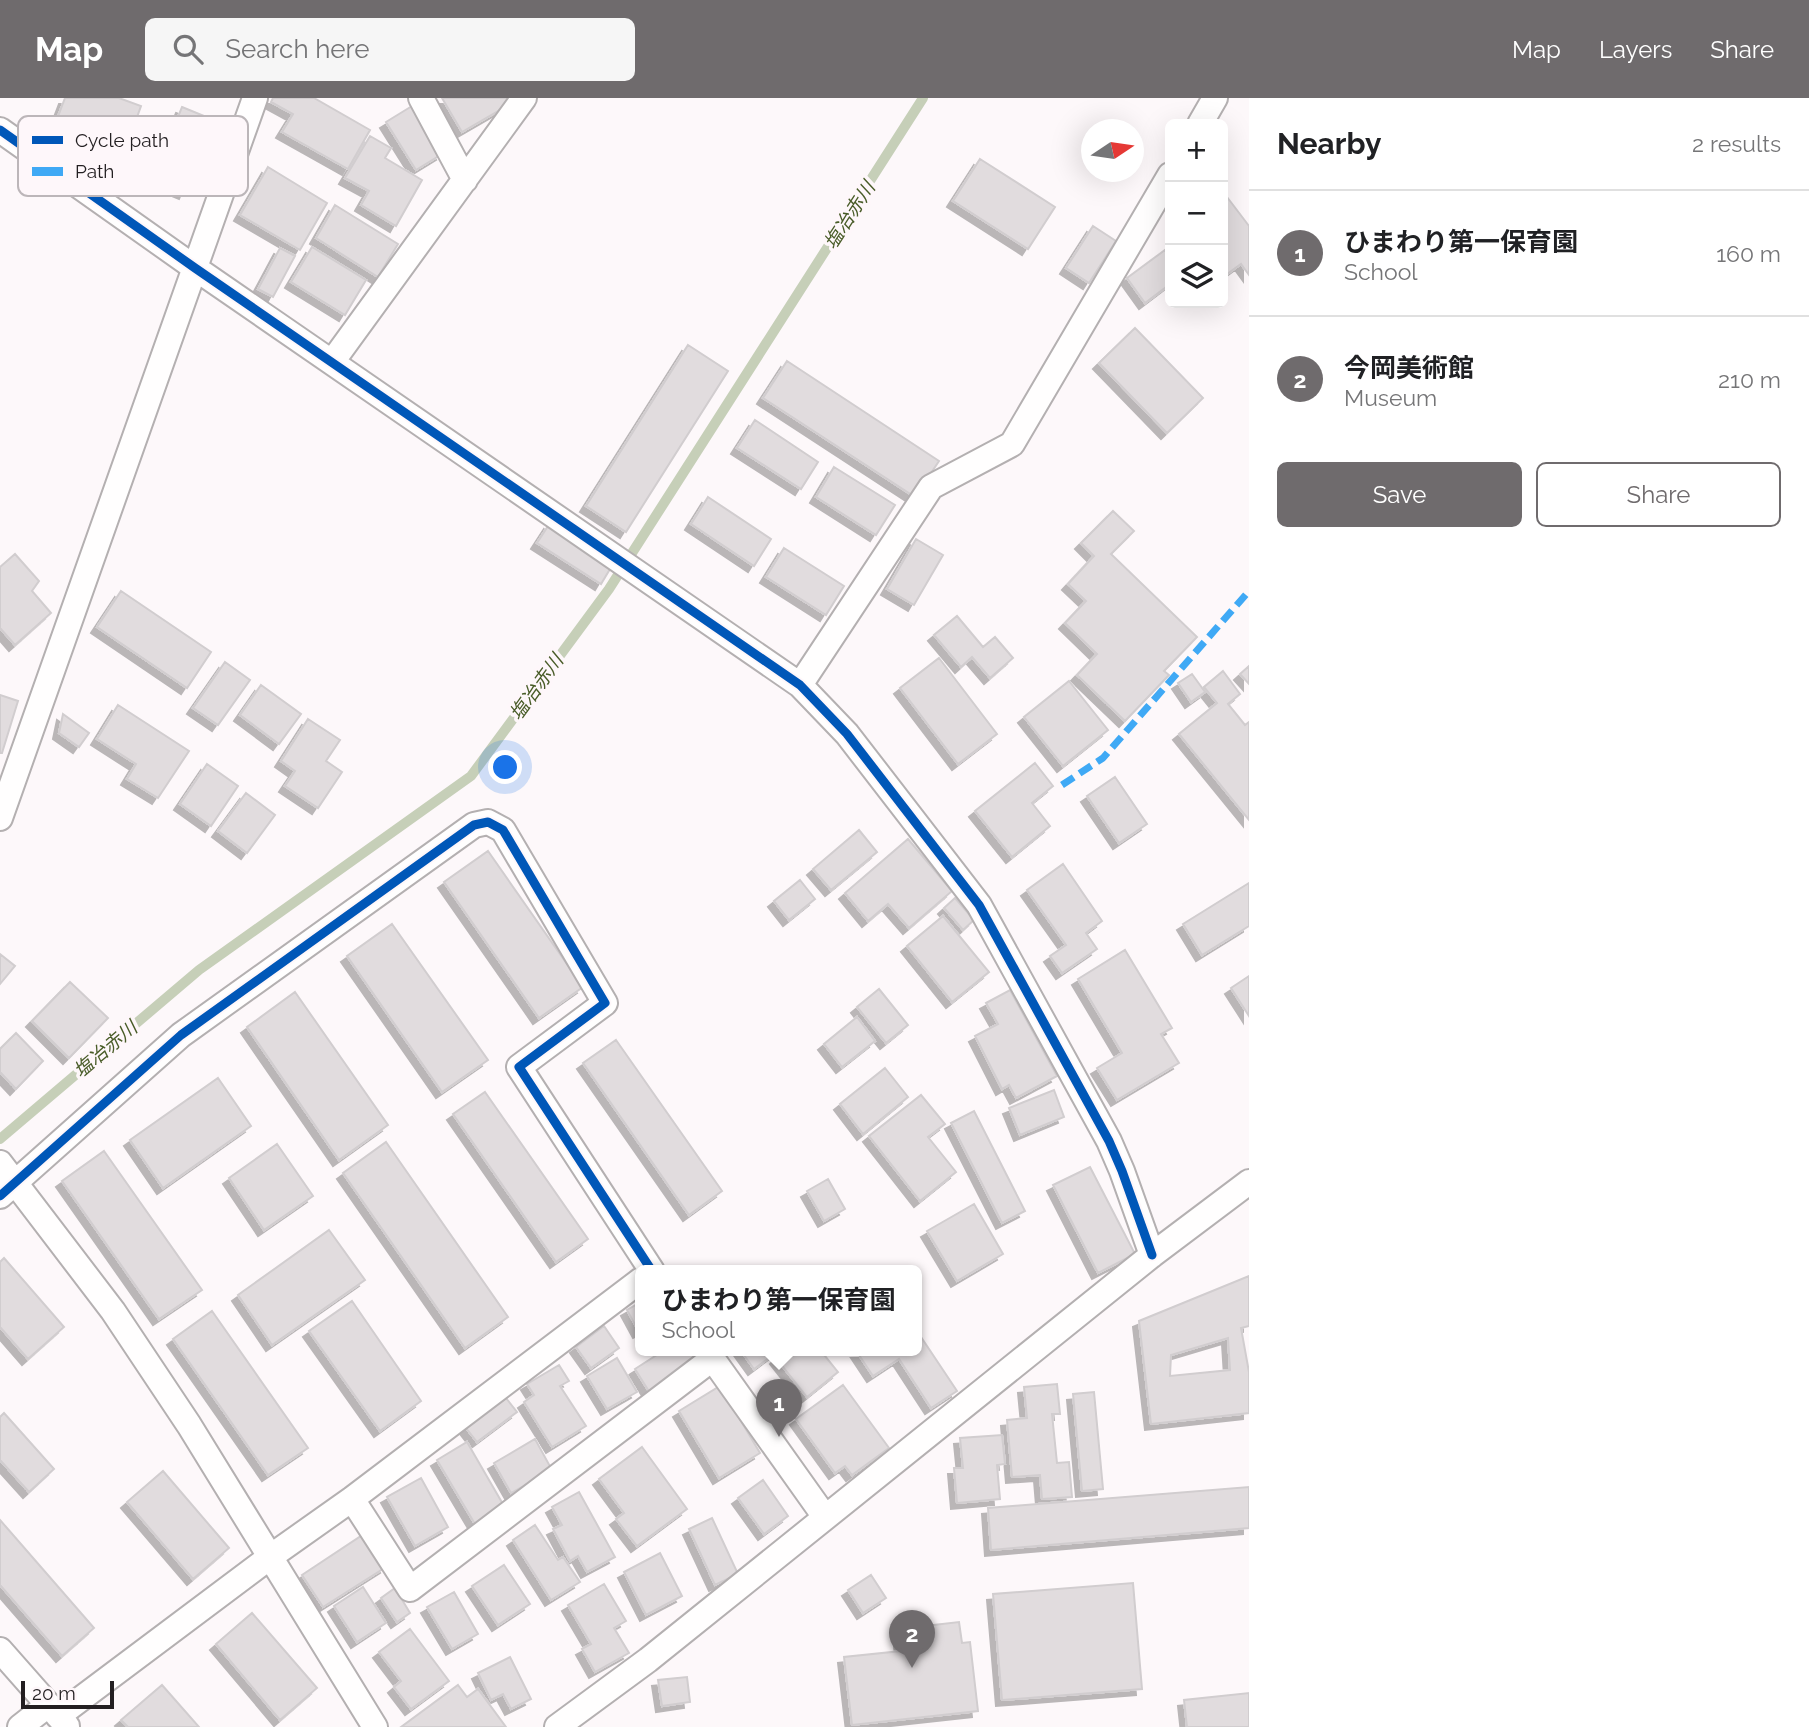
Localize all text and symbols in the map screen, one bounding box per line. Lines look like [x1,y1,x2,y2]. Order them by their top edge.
search box [145,18,635,81]
text: Map [35,30,103,69]
icon: search [169,30,207,68]
text: Search here [225,34,370,64]
text: Map [1512,35,1561,64]
text: Layers [1599,35,1672,64]
text: Share [1710,35,1774,64]
legend [18,116,248,196]
north arrow [1081,119,1144,182]
map controls [1165,119,1228,308]
button: + [1165,119,1228,182]
text: Nearby [1277,126,1381,161]
text: Cycle path [75,129,169,151]
text: 2 results [1692,130,1781,157]
text: Path [75,160,114,182]
water label: 塩冶赤川 [819,175,880,253]
button: − [1165,182,1228,245]
text: ひまわり第一保育園 [1344,227,1578,257]
text: 1 [1294,240,1306,267]
text: 160 m [1716,240,1781,267]
button: layers [1165,245,1228,308]
text: School [1344,258,1418,285]
text: 今岡美術館 [1344,353,1474,383]
text: 2 [1294,366,1306,393]
text: 210 m [1718,366,1781,393]
text: Museum [1344,384,1437,411]
button: Save [1277,462,1522,527]
button: Share [1536,462,1781,527]
water label: 塩冶赤川 [505,648,568,724]
your location [488,750,522,784]
water label: 塩冶赤川 [69,1015,143,1082]
popup [635,1265,922,1356]
text: ひまわり第一保育園 [661,1285,896,1315]
text: School [661,1316,735,1343]
pin: 1 [756,1379,802,1437]
pin: 2 [889,1610,935,1668]
scale bar [21,1678,114,1710]
text: 20 m [32,1682,76,1704]

